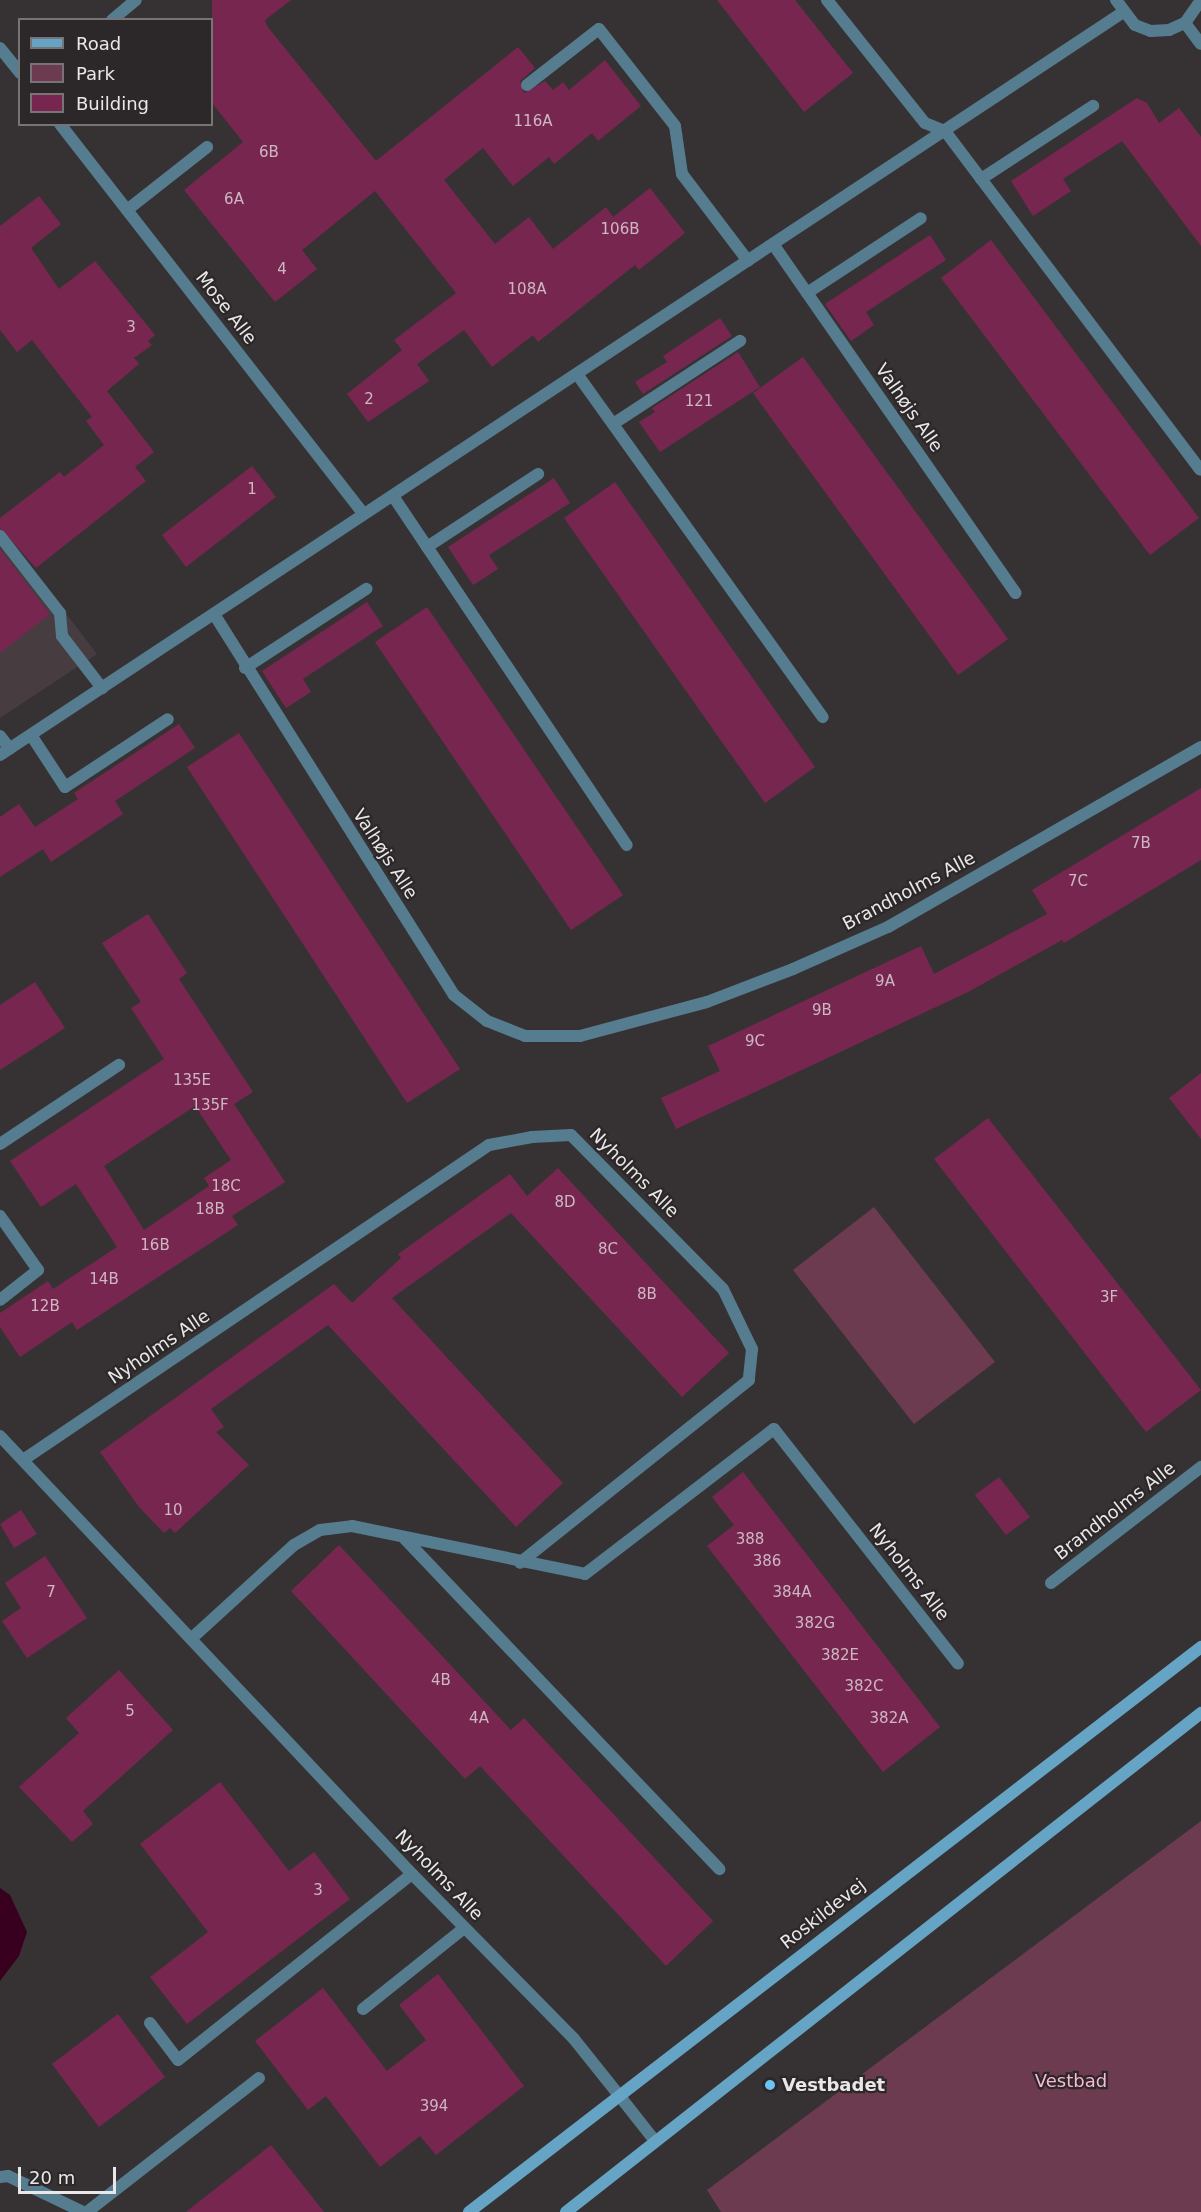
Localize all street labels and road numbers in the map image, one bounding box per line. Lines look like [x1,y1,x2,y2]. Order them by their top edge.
street label: Mose Alle [191,267,261,349]
street label: Valhøjs Alle [871,360,947,456]
street label: Valhøjs Alle [348,805,422,903]
street label: Brandholms Alle [839,847,979,935]
street label: Nyholms Alle [585,1124,683,1222]
street label: Nyholms Alle [104,1305,214,1389]
street label: Brandholms Alle [1050,1457,1180,1565]
street label: Nyholms Alle [864,1519,954,1625]
street label: Nyholms Alle [390,1825,488,1925]
street label: Roskildevej [776,1874,870,1954]

